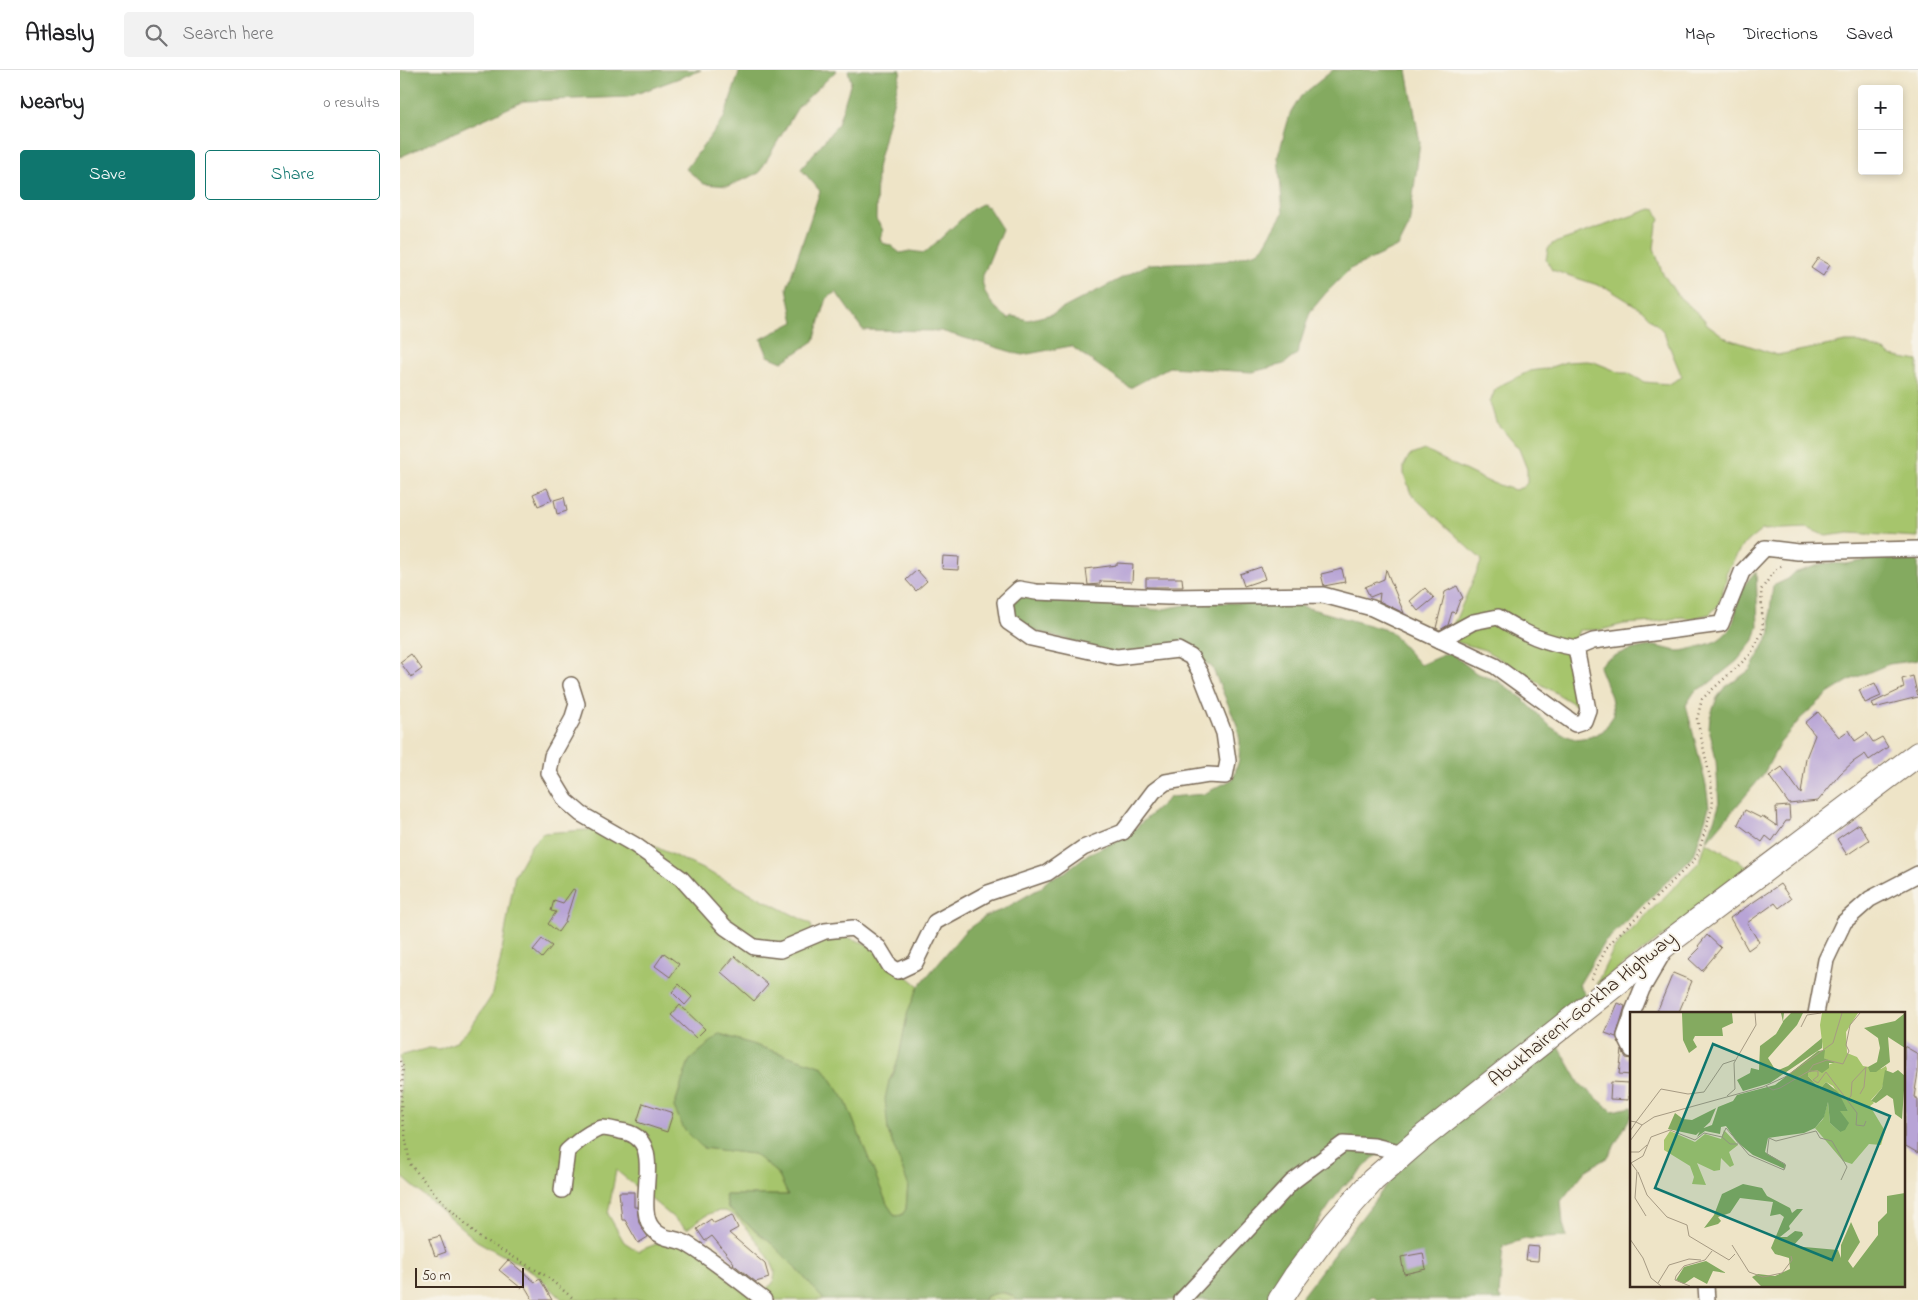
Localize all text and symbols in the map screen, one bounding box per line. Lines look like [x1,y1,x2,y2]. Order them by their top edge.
search box [124,12,474,57]
text: Atlasly [25,17,94,52]
icon: search [142,21,170,49]
text: Search here [182,21,273,48]
text: Map [1685,22,1715,48]
text: Directions [1743,22,1818,48]
text: Saved [1846,22,1893,48]
map controls [1858,85,1903,175]
button: + [1858,85,1903,130]
text: Nearby [20,88,84,118]
text: 0 results [324,91,380,115]
button: − [1858,130,1903,175]
button: Save [20,150,195,200]
button: Share [205,150,380,200]
street label: Abukhaireni-Gorkha Highway [1483,925,1684,1096]
inset map [1630,1012,1906,1288]
scale bar [415,1265,524,1288]
text: 50 m [422,1266,450,1287]

